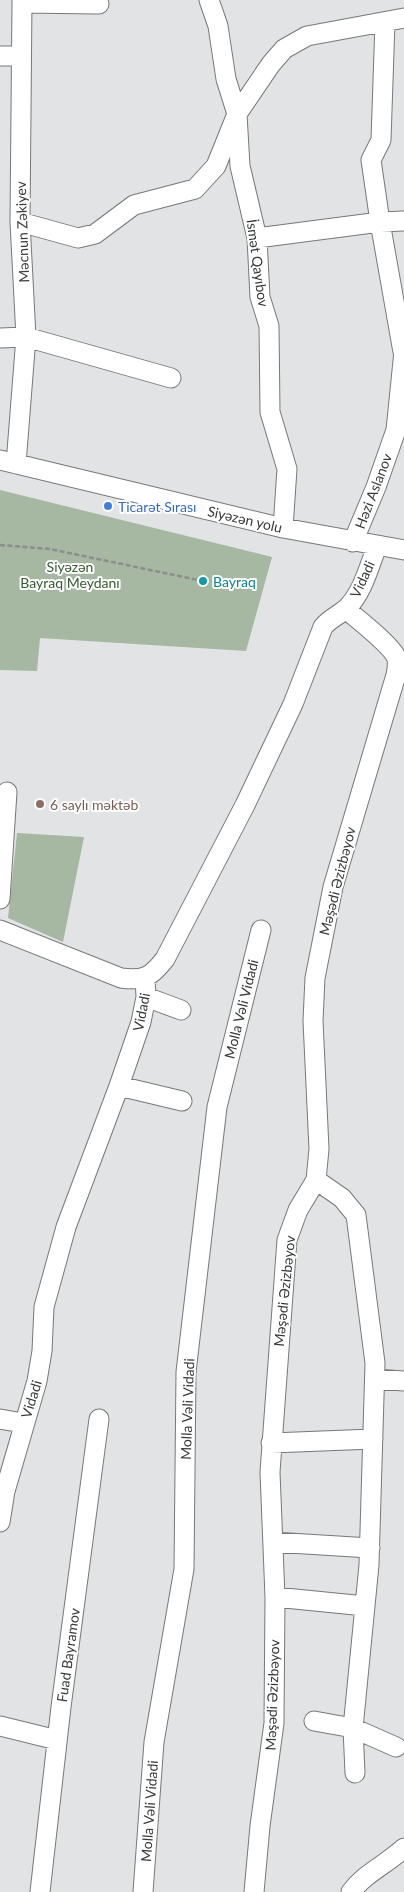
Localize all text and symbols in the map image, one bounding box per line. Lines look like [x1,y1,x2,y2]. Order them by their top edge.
street label: Məcnun Zəkiyev [12,180,32,283]
street label: İsmət Qayıbov [243,218,273,309]
street label: Həzi Aslanov [351,450,395,531]
place label: Ticarət Sırası [118,498,196,515]
marker: Ticarət Sırası [102,500,114,512]
street label: Siyəzən yolu [206,502,284,536]
park label: Siyəzən Bayraq Meydanı [20,558,120,591]
street label: Vidadi [346,558,378,600]
place label: Bayraq [213,573,256,590]
marker: Bayraq [197,575,209,587]
place label: 6 saylı məktəb [50,796,138,813]
marker: 6 saylı məktəb [34,798,46,810]
street label: Məşədi Əzizbəyov [315,824,359,937]
street label: Molla Vəli Vidadi [220,958,262,1060]
street label: Vidadi [129,991,153,1033]
street label: Məşədi Əzizbəyov [270,1234,298,1347]
street label: Molla Vəli Vidadi [177,1358,197,1460]
street label: Vidadi [17,1378,45,1420]
street label: Fuad Bayramov [53,1606,83,1703]
street label: Məşədi Əzizbəyov [262,1638,282,1751]
street label: Molla Vəli Vidadi [137,1760,161,1862]

